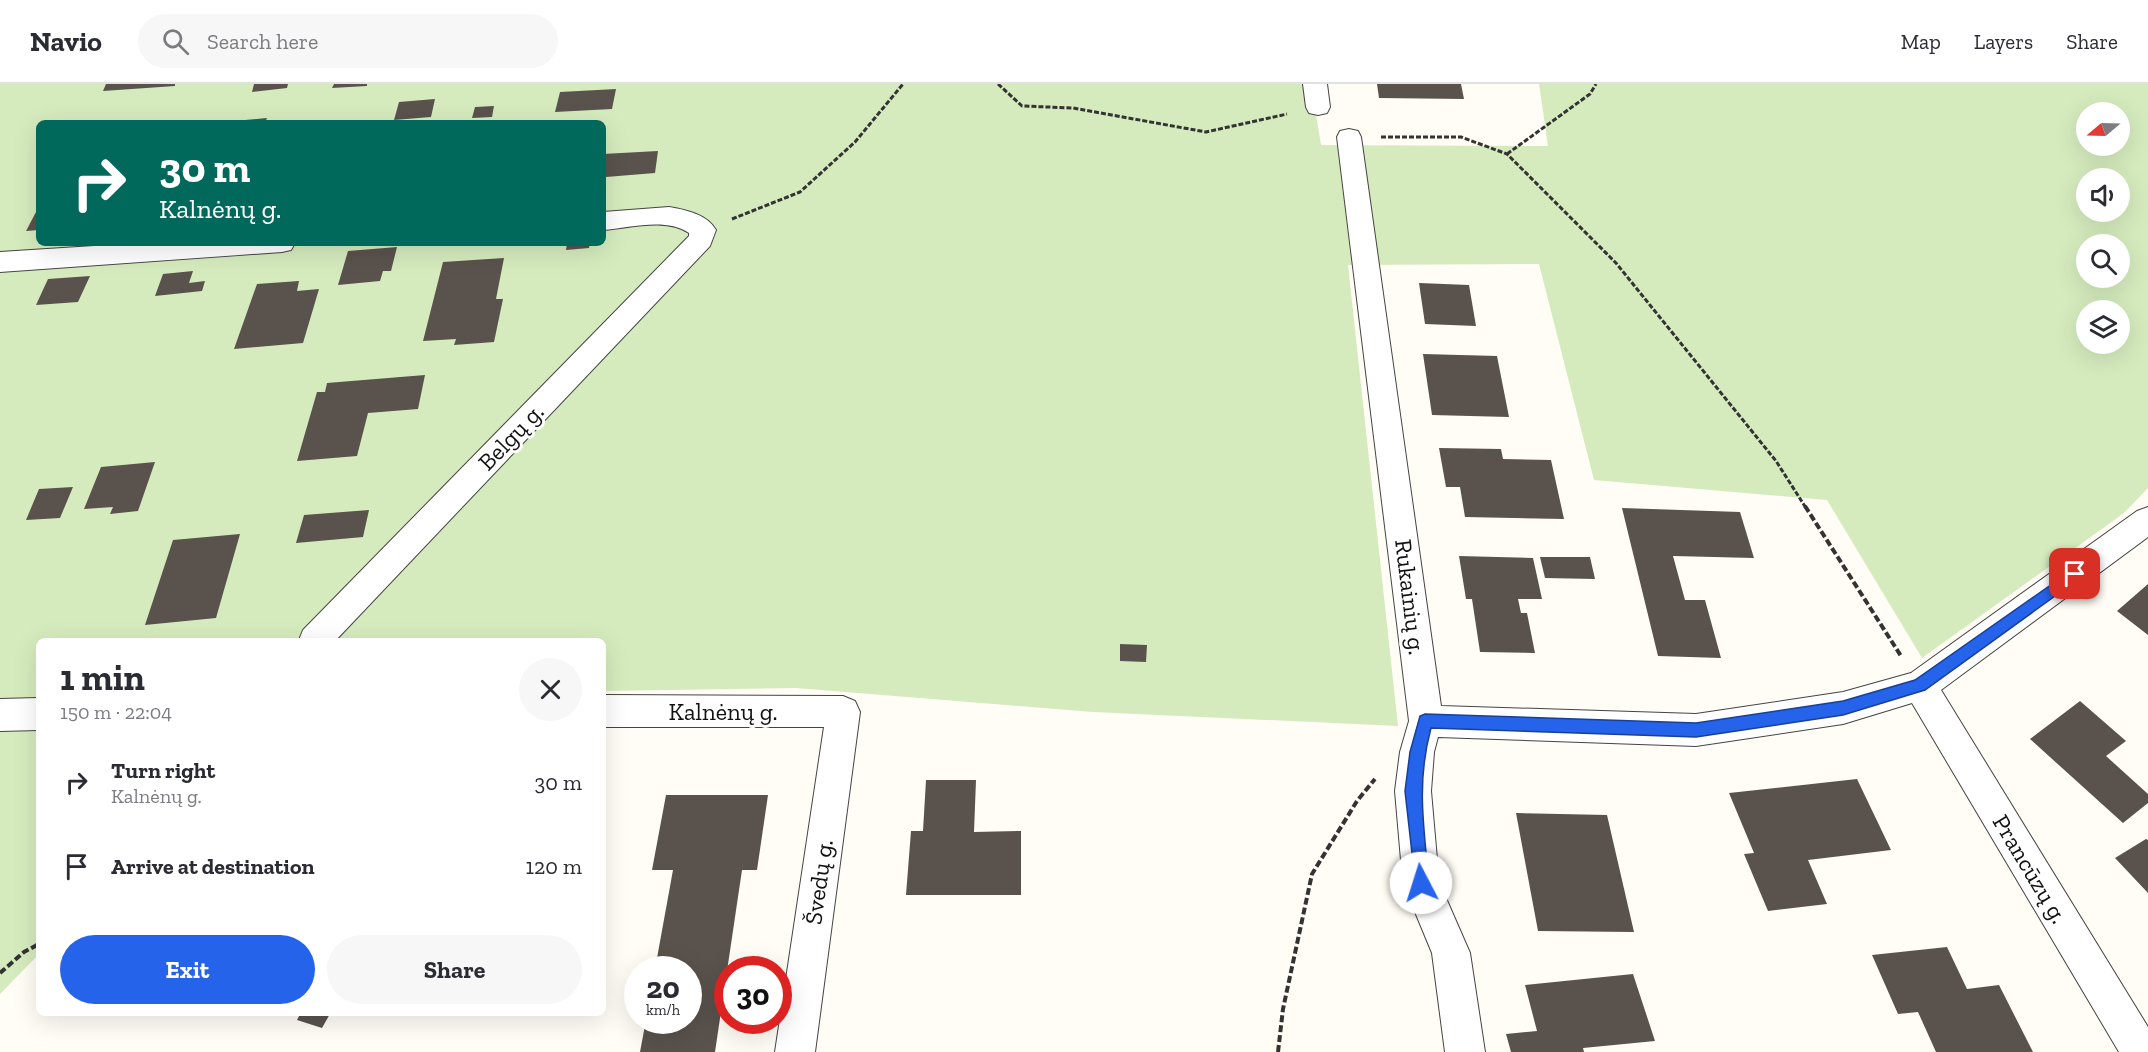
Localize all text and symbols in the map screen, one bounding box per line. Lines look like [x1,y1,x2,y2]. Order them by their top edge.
search box [138,14,558,68]
text: Navio [30,25,102,58]
icon: search [159,25,192,58]
text: Search here [207,28,318,55]
text: Map [1901,29,1941,54]
text: Layers [1974,29,2033,54]
text: Share [2066,29,2118,54]
north arrow [2076,102,2130,156]
map controls [2076,102,2130,354]
text: 30 m [159,142,250,193]
icon: right [60,144,138,222]
button: sound [2076,168,2130,222]
text: Kalnėnų g. [159,193,282,225]
button: search [2076,234,2130,288]
button: layers [2076,300,2130,354]
street label: Belgų g. [472,397,550,476]
street label: Rukainių g. [1389,537,1432,656]
pin [2049,548,2100,599]
icon: arrive [2058,557,2091,590]
text: 1 min [60,656,145,699]
button: close [519,658,582,721]
street label: Kalnėnų g. [669,697,777,726]
text: 150 m · 22:04 [60,700,172,724]
text: Turn right [111,757,215,784]
icon: right [60,766,93,799]
text: 30 m [535,769,582,796]
text: Kalnėnų g. [111,784,202,808]
street label: Prancūzų g. [1987,809,2074,928]
street label: Švedų g. [798,838,839,926]
icon: arrive [60,850,93,883]
position arrow [1389,851,1453,915]
text: Arrive at destination [111,853,314,880]
text: 120 m [526,853,582,880]
button: Exit [60,935,315,1004]
button: Share [327,935,582,1004]
speed limit sign: 30 [714,956,792,1034]
text: 20 [646,970,680,1006]
text: km/h [646,1001,680,1019]

